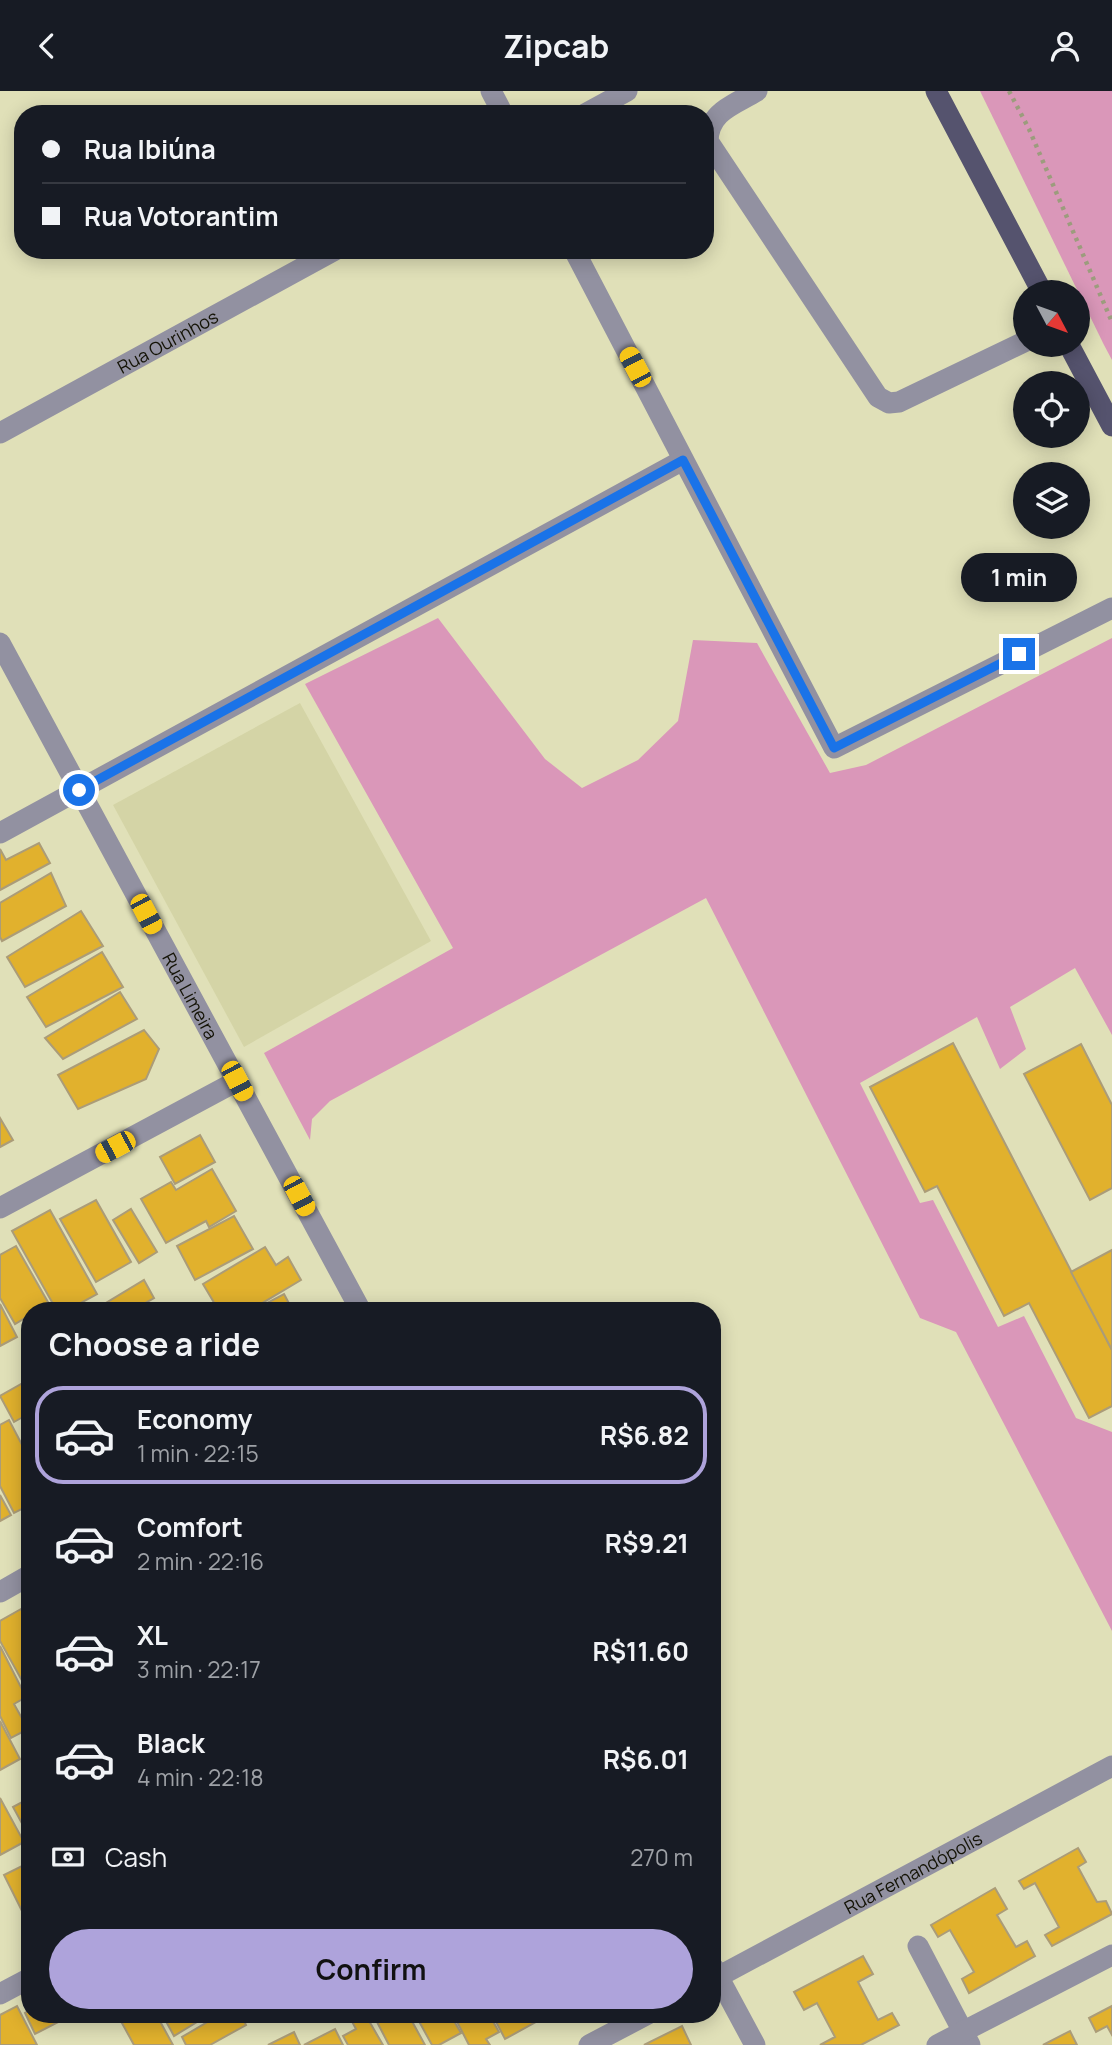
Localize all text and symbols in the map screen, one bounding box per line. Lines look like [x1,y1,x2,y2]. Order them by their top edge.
text: Zipcab [503,24,609,68]
icon: back [28,27,66,65]
icon: person [1046,27,1084,65]
text: Rua Ibiúna [84,131,216,167]
text: Rua Votorantim [84,198,279,234]
north arrow [1013,280,1090,357]
map controls [1013,280,1090,539]
street label: Rua Ourinhos [113,304,222,379]
car [616,344,655,390]
button: locate [1013,371,1090,448]
button: layers [1013,462,1090,539]
callout: 1 min [961,553,1077,601]
text: 1 min [991,561,1047,593]
route end [1003,638,1035,670]
route start [63,774,95,806]
car [127,891,166,937]
street label: Rua Limeira [157,948,224,1043]
car [218,1058,257,1104]
car [92,1128,139,1166]
car [280,1173,319,1219]
text: Choose a ride [49,1322,260,1366]
text: Economy [137,1401,252,1437]
icon: car [53,1404,116,1467]
text: R$6.82 [600,1417,689,1453]
text: 1 min · 22:15 [137,1437,259,1469]
text: Comfort [137,1509,243,1545]
icon: car [53,1512,116,1575]
text: R$9.21 [605,1525,689,1561]
text: 2 min · 22:16 [137,1545,264,1577]
text: XL [137,1617,168,1653]
icon: car [53,1620,116,1683]
text: R$11.60 [593,1633,689,1669]
text: 3 min · 22:17 [137,1653,261,1685]
text: Black [137,1725,205,1761]
icon: car [53,1728,116,1791]
text: R$6.01 [603,1741,689,1777]
text: 4 min · 22:18 [137,1761,264,1793]
street label: Rua Fernandópolis [840,1826,986,1919]
icon: cash [49,1838,87,1876]
text: Cash [105,1839,167,1875]
text: 270 m [630,1841,693,1873]
button: Confirm [49,1929,693,2009]

